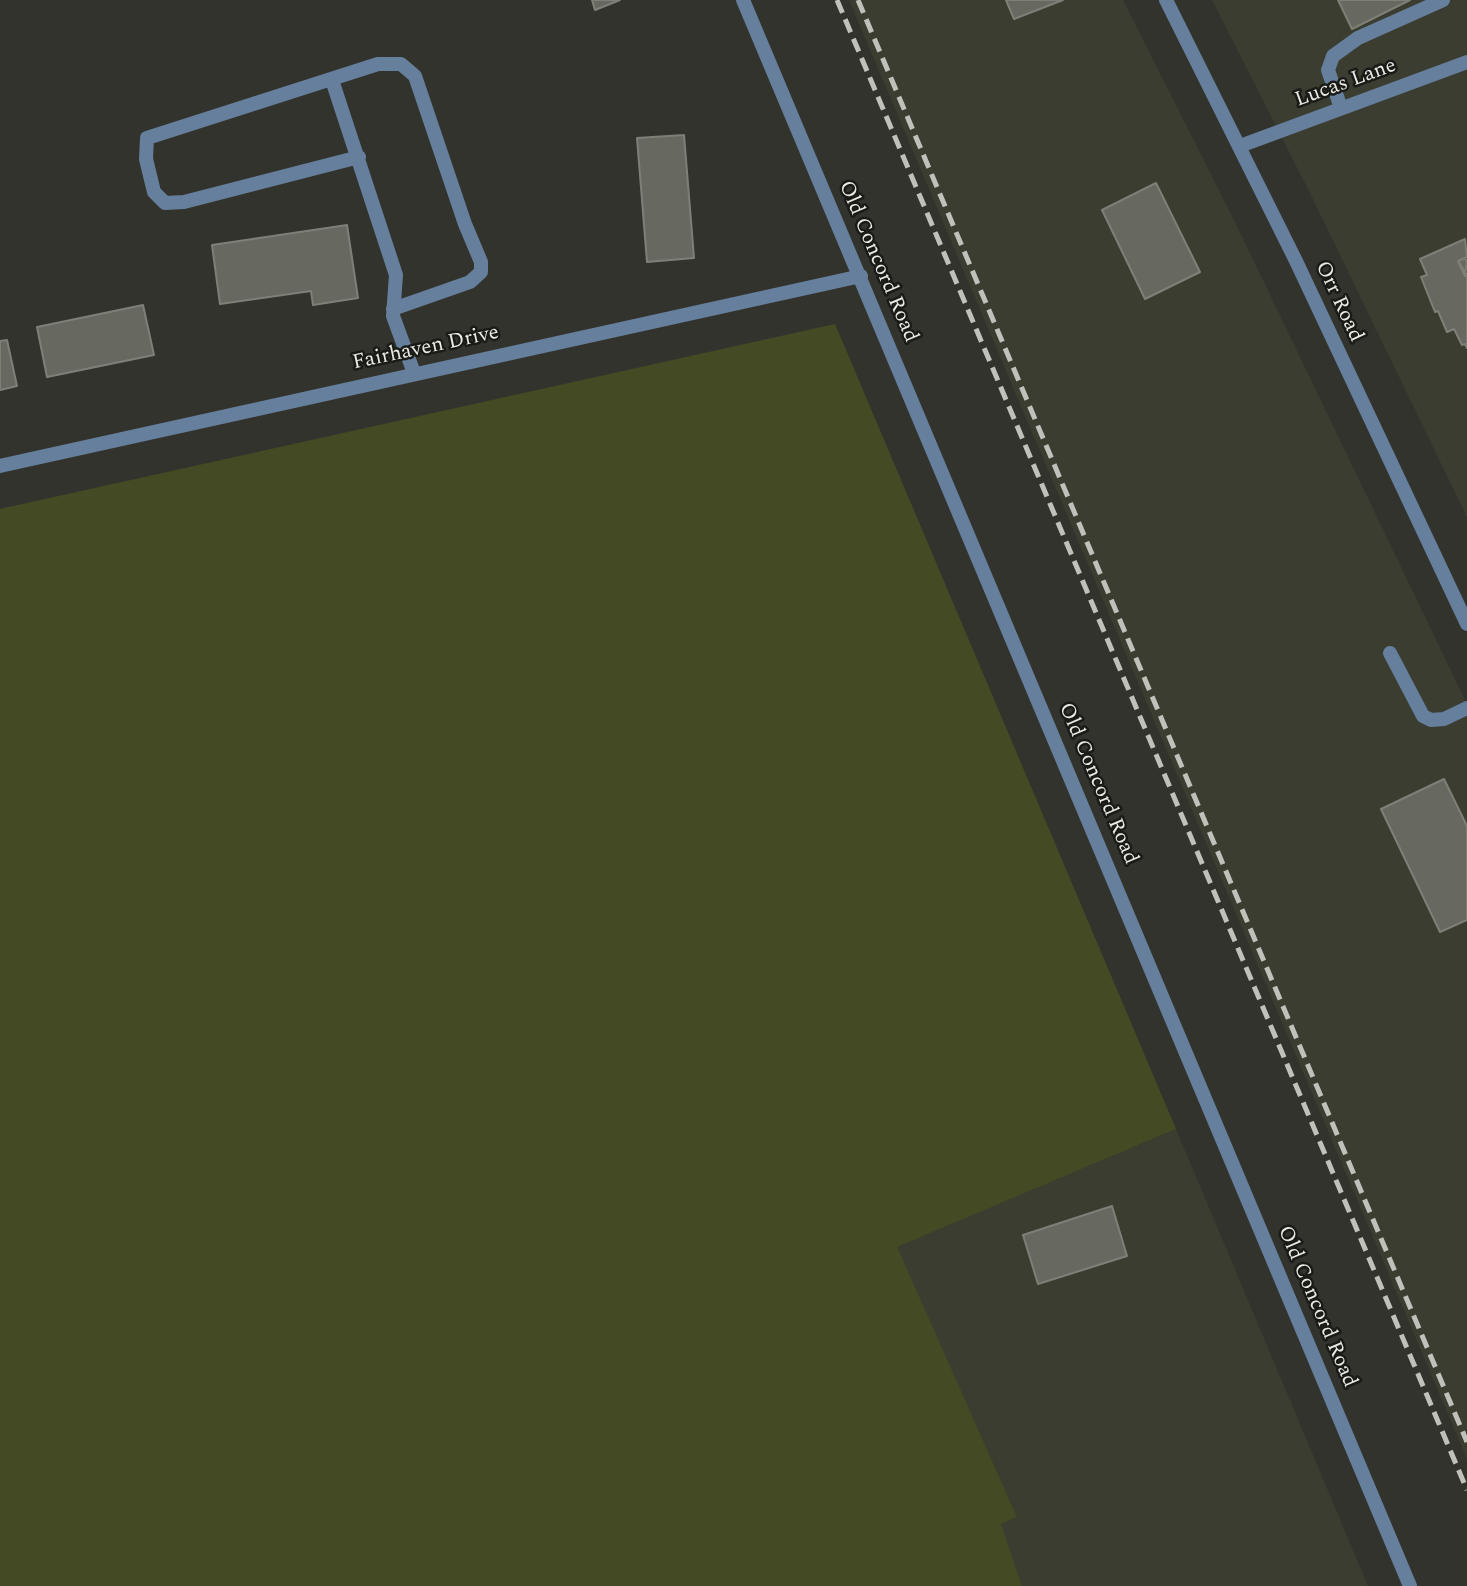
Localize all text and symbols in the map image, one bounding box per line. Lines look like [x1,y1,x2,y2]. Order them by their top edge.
street label: Lucas Lane [1292,54,1400,114]
street label: Old Concord Road [832,177,922,347]
street label: Orr Road [1308,258,1368,346]
street label: Fairhaven Drive [350,321,502,377]
street label: Old Concord Road [1052,699,1142,869]
street label: Old Concord Road [1271,1222,1361,1392]

